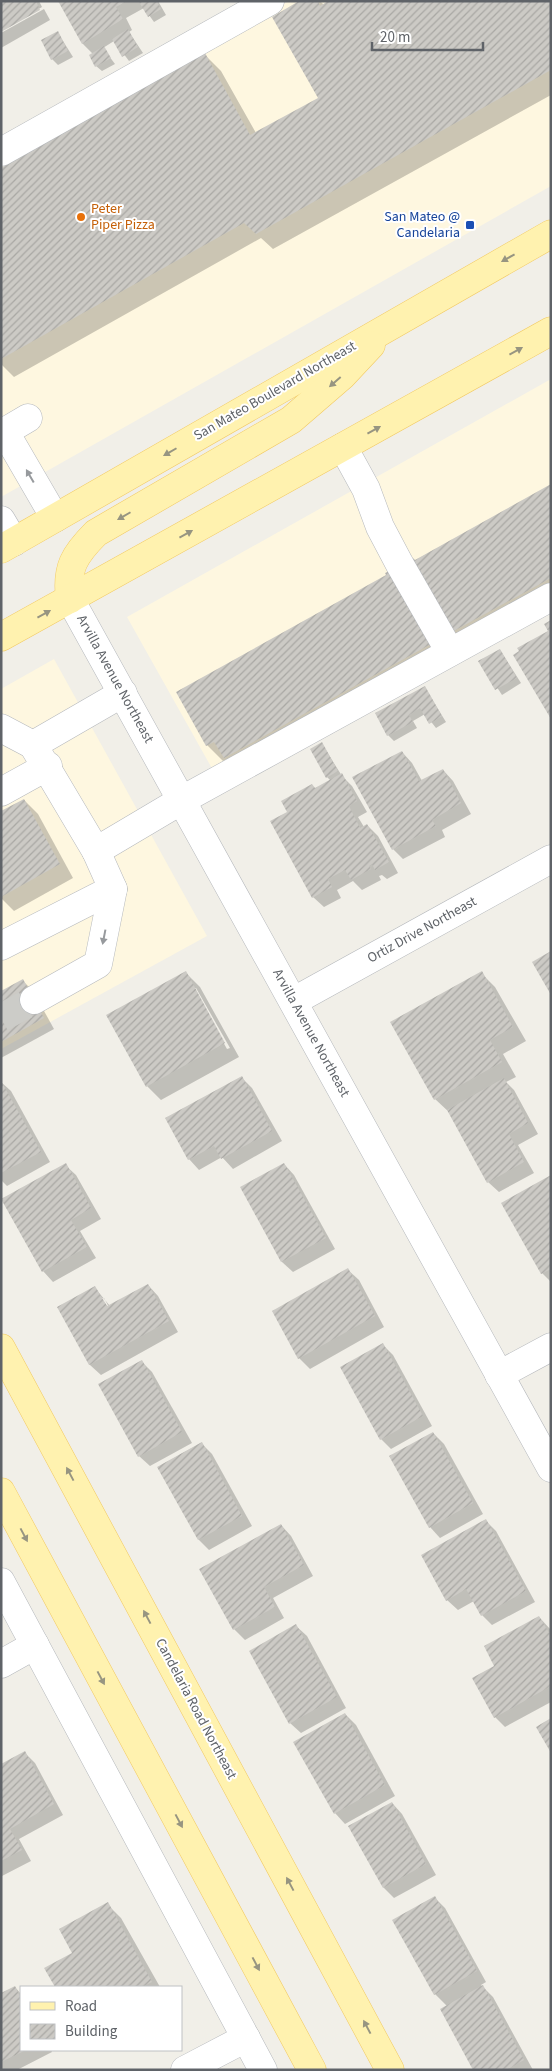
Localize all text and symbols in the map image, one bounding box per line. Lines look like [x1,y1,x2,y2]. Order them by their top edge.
scale bar [372,20,483,52]
text: 20 m [380,27,410,48]
place label: Peter Piper Pizza [91,199,155,235]
place label: San Mateo @ Candelaria [384,207,460,243]
marker: Peter Piper Pizza [75,211,87,223]
marker: San Mateo @ Candelaria [464,219,476,231]
one-way arrow [502,253,515,262]
street label: San Mateo Boulevard Northeast [190,336,360,446]
one-way arrow [509,346,522,355]
one-way arrow [329,376,341,388]
one-way arrow [367,425,380,434]
one-way arrow [163,447,177,456]
one-way arrow [26,469,35,483]
one-way arrow [117,511,131,520]
one-way arrow [179,530,192,539]
one-way arrow [37,609,51,618]
street label: Arvilla Avenue Northeast [71,611,159,747]
street label: Ortiz Drive Northeast [364,892,481,968]
one-way arrow [100,929,108,944]
street label: Arvilla Avenue Northeast [267,965,355,1101]
one-way arrow [65,1468,74,1481]
one-way arrow [20,1529,29,1542]
one-way arrow [142,1611,151,1624]
street label: Candelaria Road Northeast [150,1635,242,1783]
one-way arrow [97,1672,106,1685]
one-way arrow [174,1815,183,1828]
one-way arrow [286,1876,294,1891]
one-way arrow [252,1957,260,1972]
legend [20,1986,182,2051]
text: Road [65,1996,97,2017]
one-way arrow [363,2020,371,2034]
text: Building [65,2021,118,2042]

